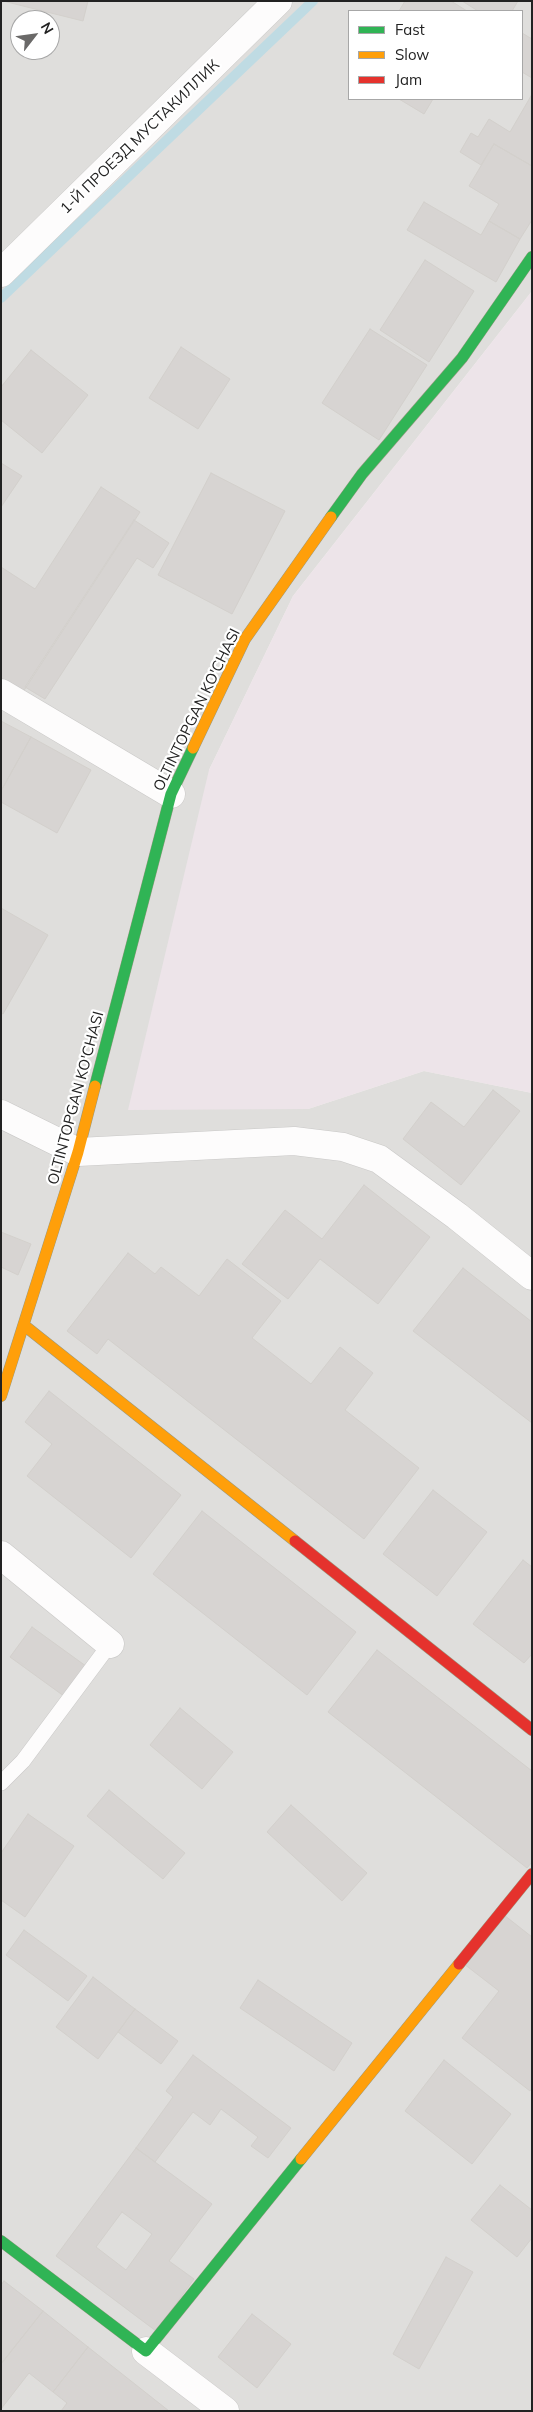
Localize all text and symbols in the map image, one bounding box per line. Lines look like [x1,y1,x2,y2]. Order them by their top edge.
north arrow [10,10,60,60]
legend [348,10,523,100]
text: N [37,19,58,37]
text: Fast [395,20,425,39]
text: Slow [395,45,429,64]
street label: 1-Й ПРОЕЗД МУСТАКИЛЛИК [57,56,223,218]
text: Jam [395,70,422,89]
street label: OLTINTOPGAN KO'CHASI [150,626,244,794]
street label: OLTINTOPGAN KO'CHASI [44,1009,108,1187]

